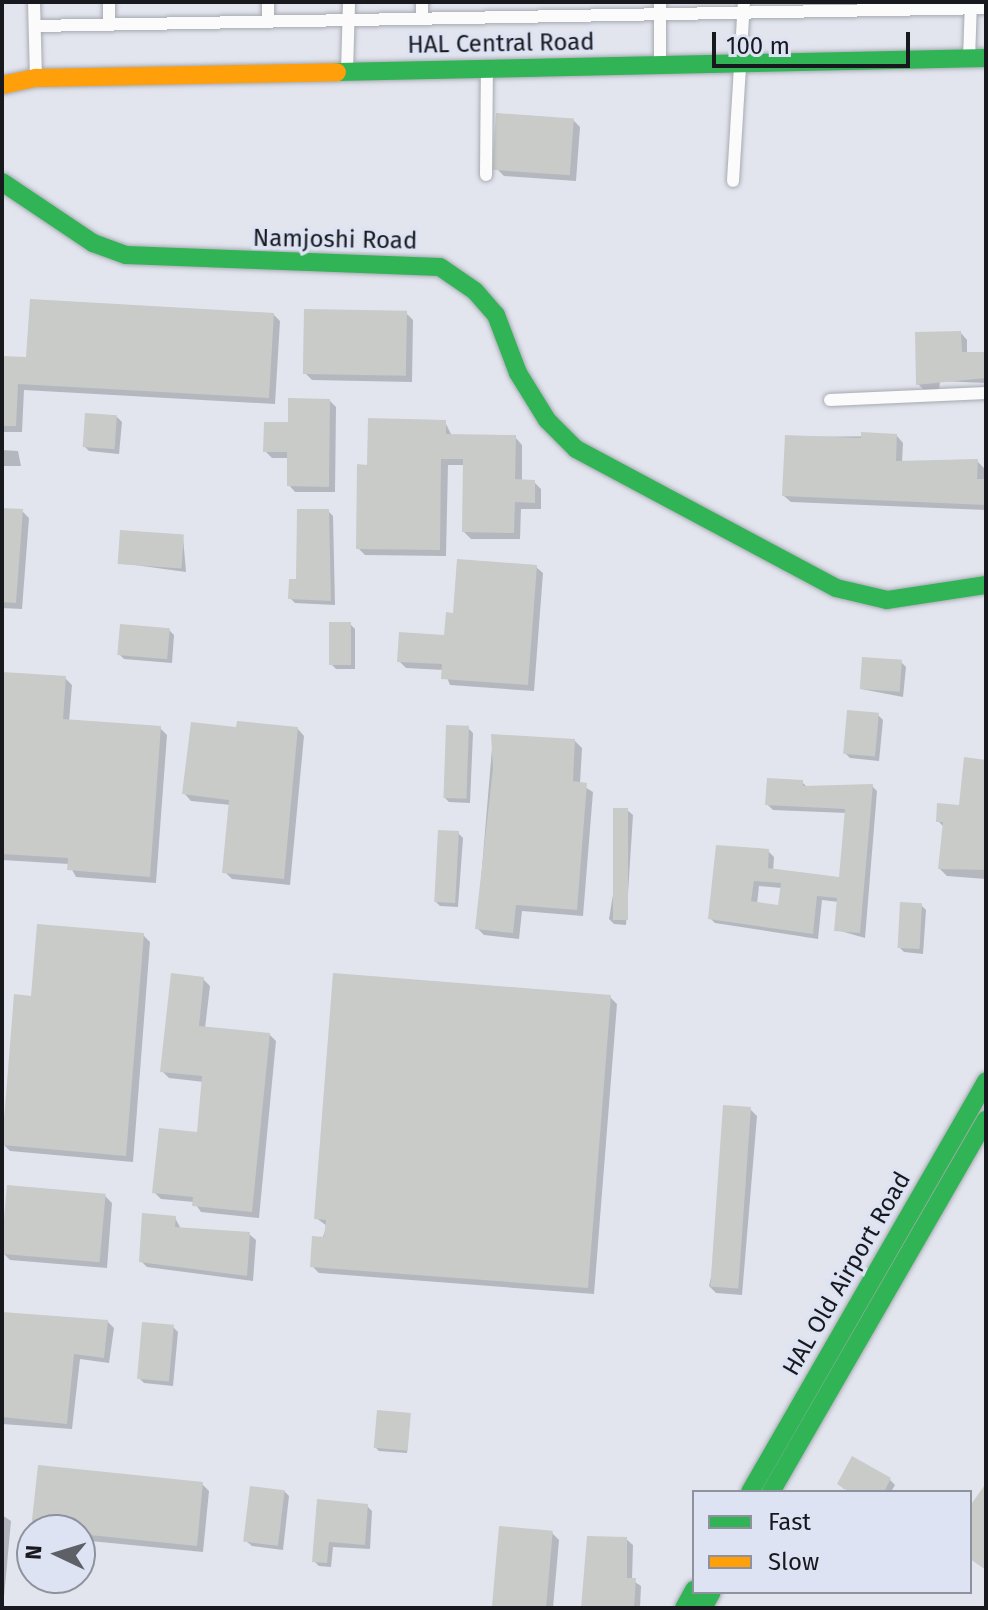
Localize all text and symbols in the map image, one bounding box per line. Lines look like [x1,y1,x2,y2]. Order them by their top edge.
scale bar [716,16,914,66]
street label: HAL Central Road [407,28,595,60]
text: 100 m [726,32,790,60]
street label: Namjoshi Road [253,224,417,256]
street label: HAL Old Airport Road [777,1167,917,1381]
legend [692,1490,972,1594]
text: Fast [768,1508,811,1536]
north arrow [16,1514,96,1594]
text: N [20,1544,48,1561]
text: Slow [768,1548,819,1576]

